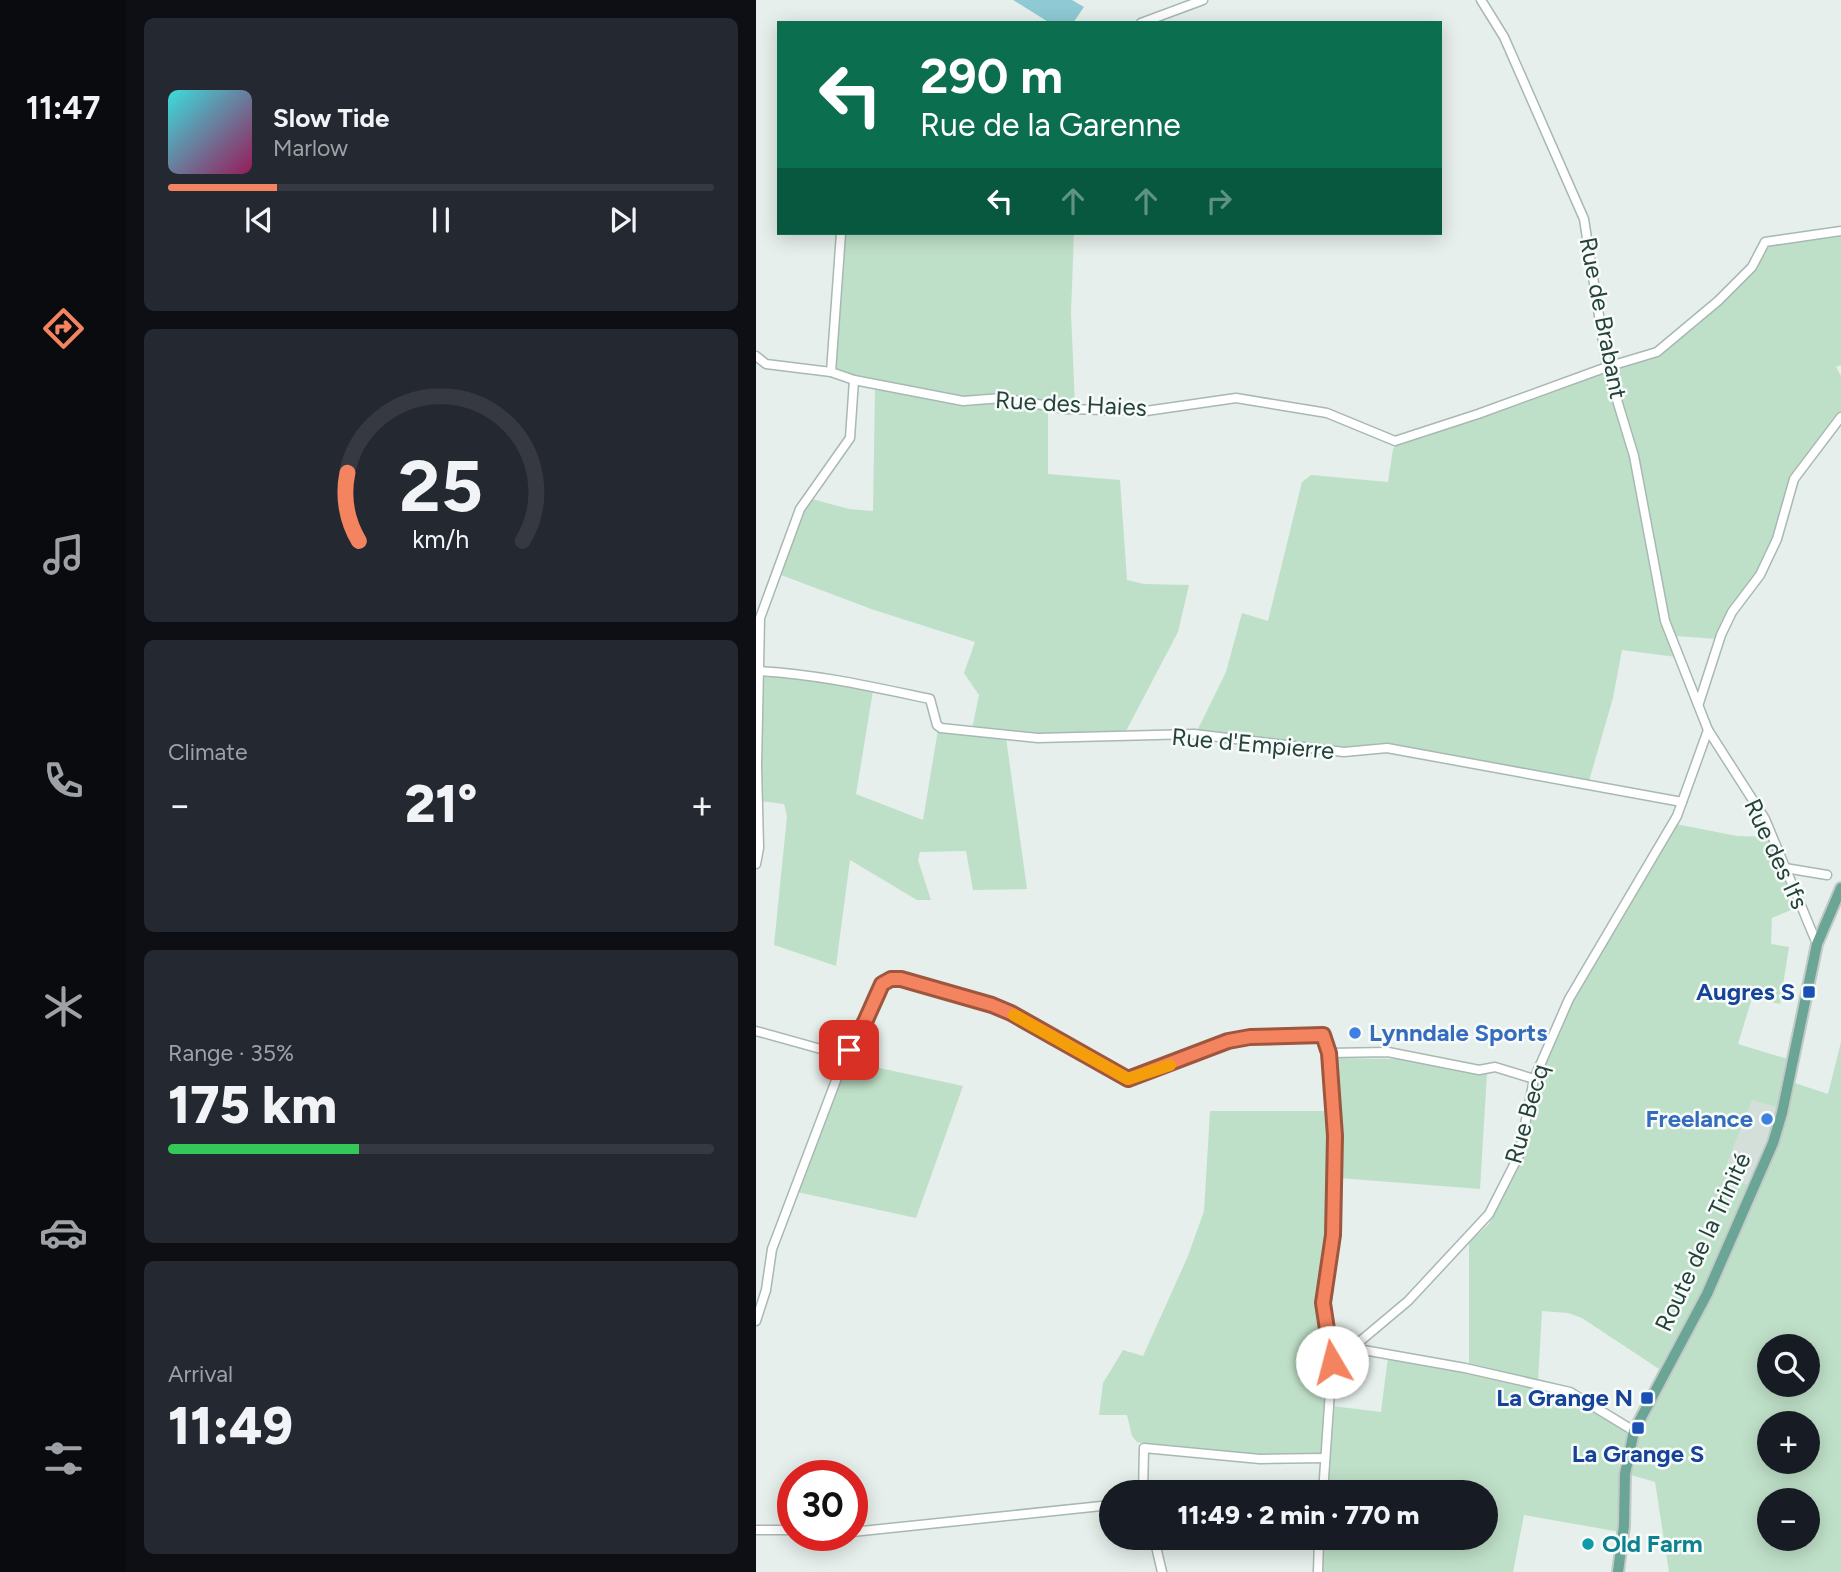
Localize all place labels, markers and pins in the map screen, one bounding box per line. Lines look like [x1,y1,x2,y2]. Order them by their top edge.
place label: Augres S [1696,977,1795,1006]
marker: Augres S [1801,984,1817,1000]
place label: Lynndale Sports [1369,1018,1547,1047]
pin [819,1020,879,1080]
marker: Lynndale Sports [1347,1025,1363,1041]
place label: Freelance [1646,1104,1753,1133]
marker: Freelance [1759,1111,1775,1127]
place label: La Grange N [1496,1383,1633,1412]
marker: La Grange N [1639,1390,1655,1406]
marker: La Grange S [1630,1420,1646,1436]
place label: La Grange S [1572,1439,1704,1468]
place label: Old Farm [1602,1529,1703,1558]
marker: Old Farm [1580,1536,1596,1552]

